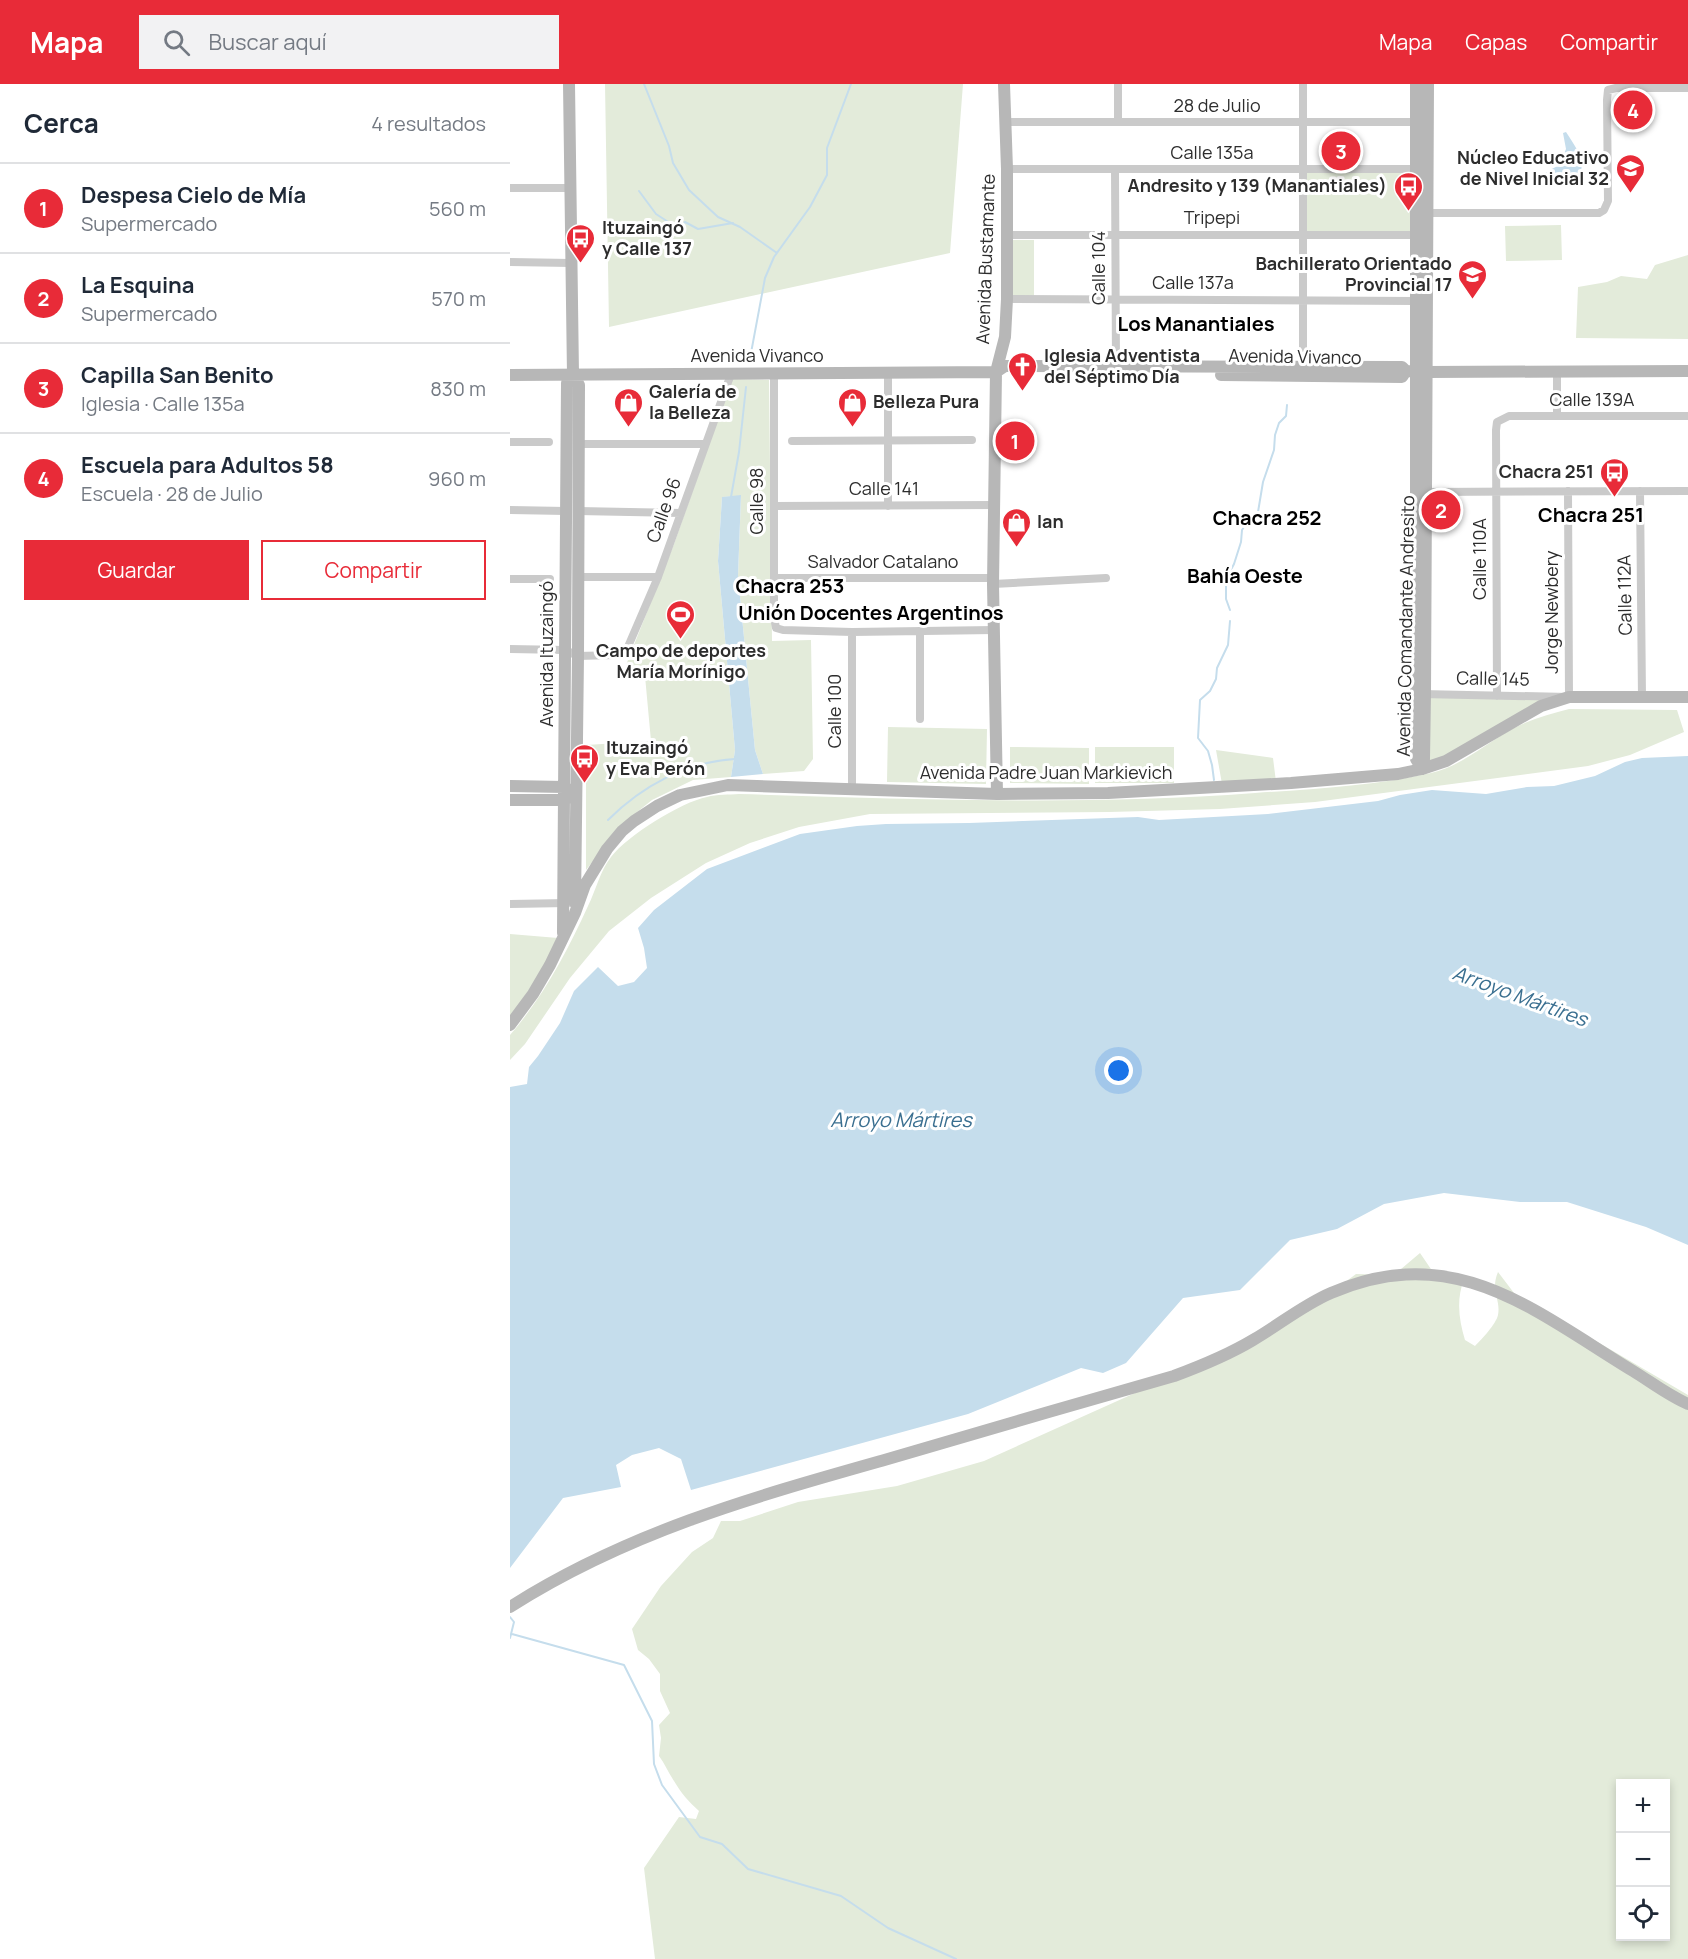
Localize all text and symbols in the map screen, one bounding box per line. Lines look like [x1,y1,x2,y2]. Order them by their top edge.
search box [139,15,559,69]
text: Mapa [30,23,103,61]
icon: search [160,26,193,59]
text: Buscar aquí [208,27,327,57]
text: Mapa [1379,28,1432,56]
text: Capas [1465,28,1527,56]
text: Compartir [1560,28,1658,56]
pin: 4 [1614,87,1652,132]
street label: 28 de Julio [1173,93,1261,117]
text: Cerca [24,105,99,141]
text: 4 resultados [371,110,486,137]
pin: 3 [1322,128,1360,174]
street label: Calle 135a [1171,140,1253,164]
place label: Núcleo Educativo de Nivel Inicial 32 [1457,145,1609,190]
school or university icon: Núcleo Educativo de Nivel Inicial 32 [1614,152,1646,194]
bus stop icon: Andresito y 139 (Manantiales) [1392,170,1424,212]
street label: Avenida Bustamante [970,173,1000,345]
place label: Andresito y 139 (Manantiales) [1128,173,1387,197]
text: Despesa Cielo de Mía [81,180,306,210]
text: 1 [39,195,48,222]
text: 560 m [429,195,486,222]
street label: Tripepi [1184,205,1240,229]
text: Supermercado [81,210,217,237]
place label: Ituzaingó y Calle 137 [602,215,692,260]
bus stop icon: Ituzaingó y Calle 137 [565,222,597,264]
street label: Calle 104 [1086,231,1110,305]
place label: Bachillerato Orientado Provincial 17 [1255,251,1452,296]
school or university icon: Bachillerato Orientado Provincial 17 [1457,258,1489,300]
text: La Esquina [81,270,195,300]
street label: Calle 137a [1152,270,1234,294]
text: 2 [38,285,49,312]
text: 570 m [431,285,486,312]
text: Supermercado [81,300,217,327]
district label: Los Manantiales [1117,310,1275,337]
street label: Avenida Vivanco [690,343,824,367]
place label: Iglesia Adventista del Séptimo Día [1044,343,1200,388]
street label: Avenida Vivanco [1228,343,1362,369]
church icon: Iglesia Adventista del Séptimo Día [1007,350,1039,392]
text: Capilla San Benito [81,360,274,390]
text: 3 [38,375,49,402]
text: 830 m [430,375,486,402]
place label: Galería de la Belleza [649,379,737,424]
shop icon: Galería de la Belleza [612,386,644,428]
shop icon: Belleza Pura [836,386,868,428]
street label: Calle 139A [1550,387,1635,411]
place label: Belleza Pura [873,389,979,413]
text: Iglesia · Calle 135a [81,390,245,417]
pin: 1 [996,418,1034,464]
text: Escuela para Adultos 58 [81,450,334,480]
bus stop icon: Chacra 251 [1599,456,1631,498]
place label: Chacra 251 [1499,459,1594,483]
text: 4 [37,465,50,492]
text: 960 m [428,465,486,492]
street label: Calle 98 [744,467,768,535]
street label: Calle 96 [640,474,686,546]
street label: Calle 141 [849,476,919,500]
text: Escuela · 28 de Julio [81,480,263,507]
pin: 2 [1422,488,1460,532]
street label: Avenida Comandante Andresito [1391,495,1419,757]
district label: Chacra 251 [1538,501,1644,528]
district label: Chacra 252 [1213,504,1321,531]
shop icon: Ian [1000,506,1032,548]
place label: Ian [1037,509,1064,533]
street label: Calle 110A [1467,517,1491,600]
button: Guardar [24,540,249,600]
button: Compartir [261,540,486,600]
street label: Salvador Catalano [808,549,958,573]
street label: Jorge Newbery [1539,550,1563,674]
street label: Calle 112A [1611,554,1637,636]
district label: Bahía Oeste [1187,562,1303,589]
district label: Chacra 253 [736,572,844,599]
street label: Avenida Ituzaingó [534,581,558,727]
sports icon: Campo de deportes María Morínigo [665,598,697,640]
district label: Unión Docentes Argentinos [738,599,1004,626]
place label: Campo de deportes María Morínigo [596,638,766,683]
street label: Calle 145 [1456,665,1530,691]
street label: Calle 100 [822,674,846,748]
place label: Ituzaingó y Eva Perón [606,735,705,780]
bus stop icon: Ituzaingó y Eva Perón [569,742,601,784]
street label: Avenida Padre Juan Markievich [920,760,1172,784]
water label: Arroyo Mártires [1449,959,1593,1033]
your location [1104,1056,1133,1085]
water label: Arroyo Mártires [830,1106,973,1133]
map controls [1616,1779,1670,1941]
button: + [1616,1779,1670,1833]
button: − [1616,1833,1670,1887]
button: locate [1616,1887,1670,1941]

